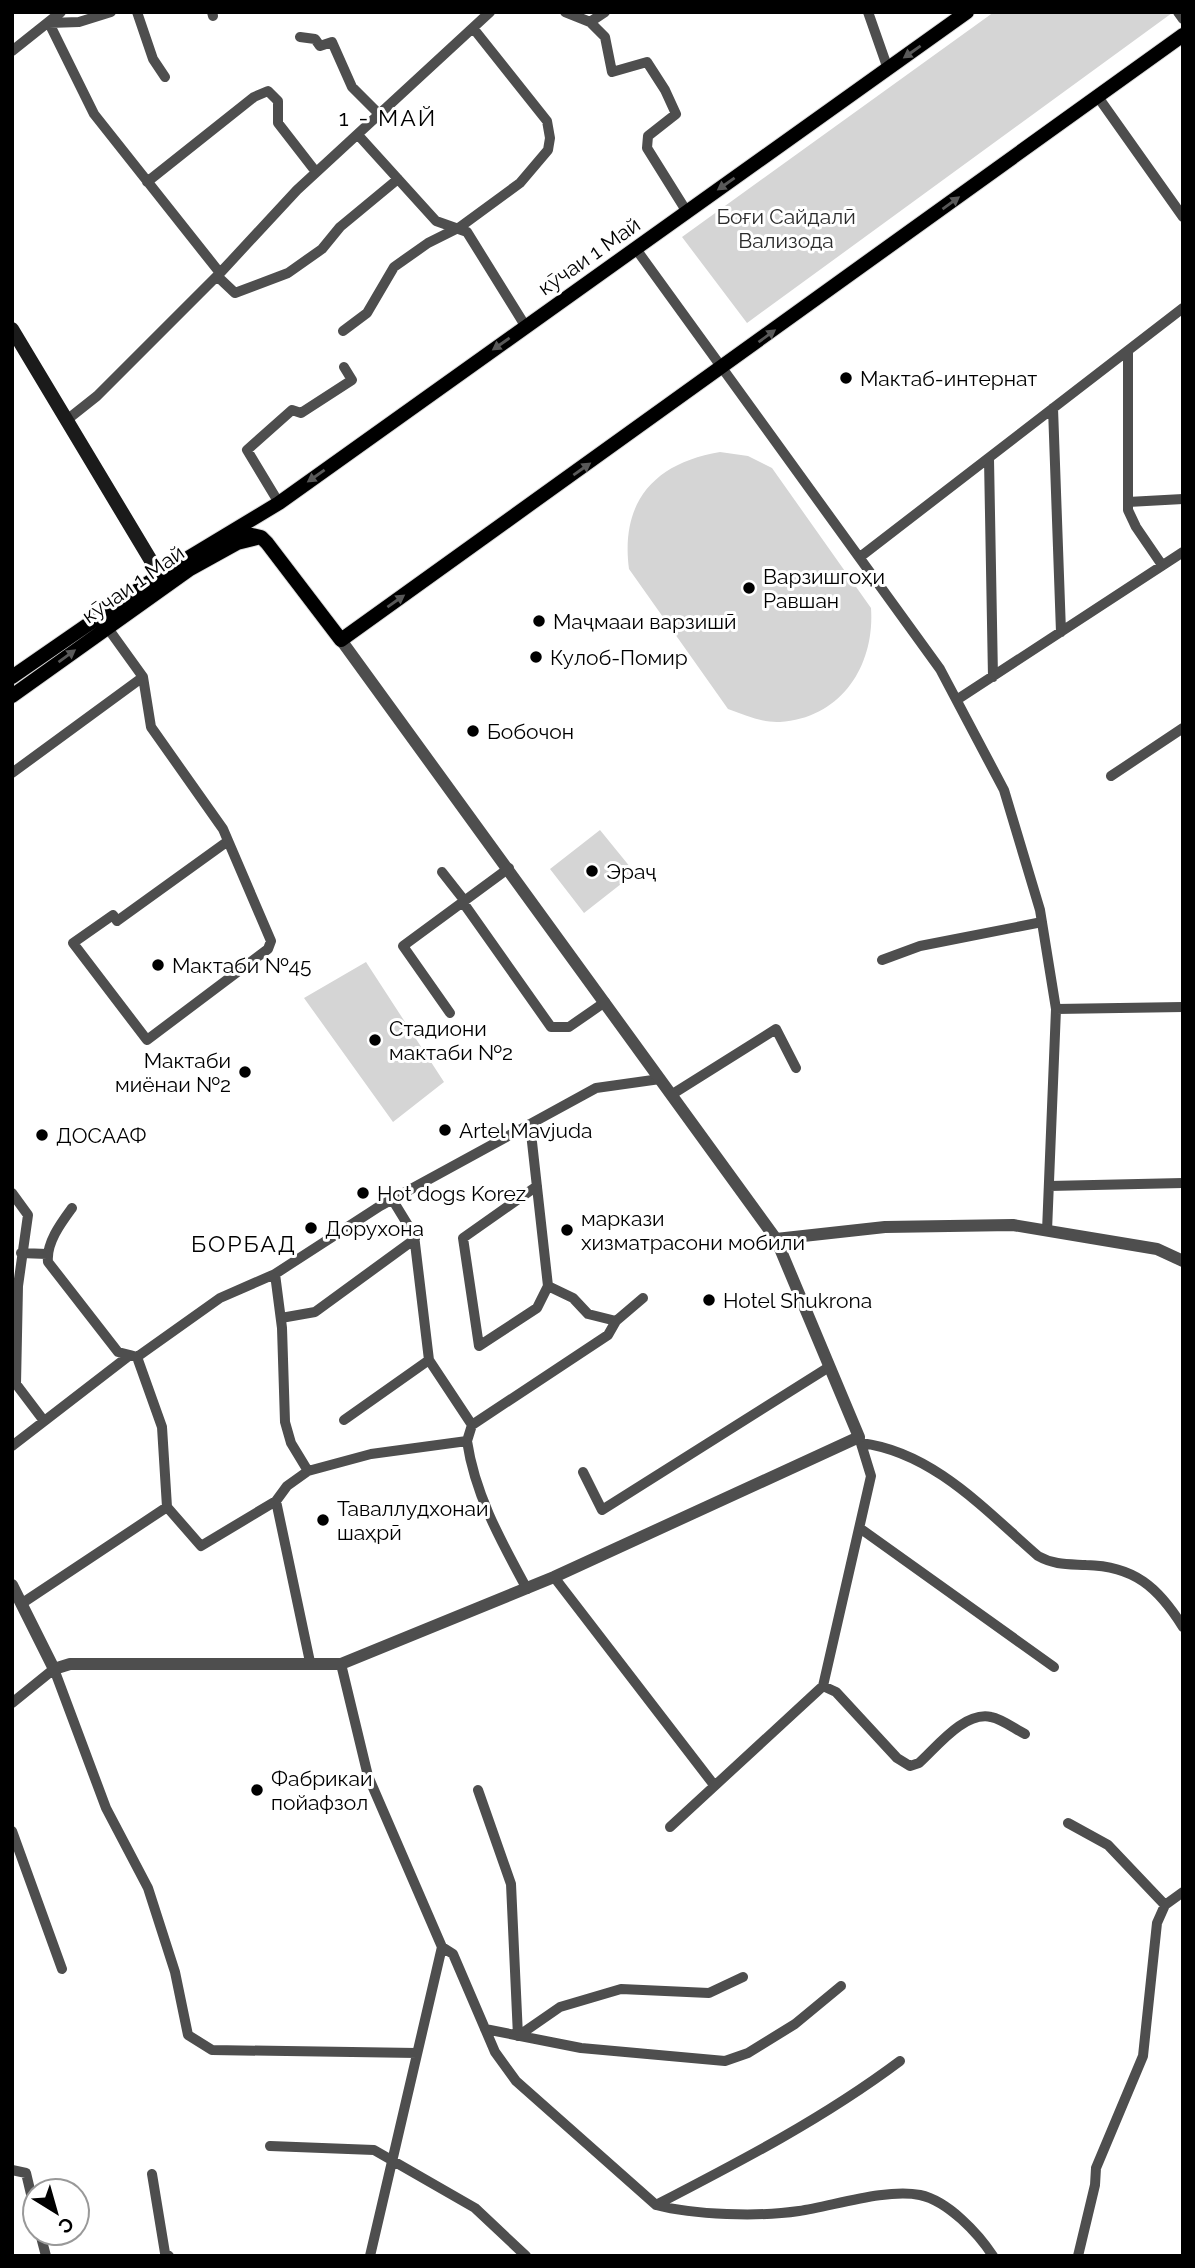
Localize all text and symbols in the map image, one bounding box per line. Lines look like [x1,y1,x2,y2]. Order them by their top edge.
one-way arrow [903,45,921,59]
district label: 1 - МАЙ [339,104,437,131]
one-way arrow [717,177,735,191]
one-way arrow [942,196,960,210]
park label: Боғи Сайдалӣ Вализода [716,204,856,253]
street label: кӯчаи 1 Май [533,212,645,300]
one-way arrow [758,329,776,343]
one-way arrow [492,337,510,351]
place label: Мактаб-интернат [860,366,1037,391]
marker: Мактаб-интернат [838,370,854,386]
one-way arrow [573,462,591,476]
one-way arrow [307,469,325,483]
street label: кӯчаи 1 Май [77,540,189,628]
place label: Варзишгоҳи Равшан [763,564,885,613]
marker: Варзишгоҳи Равшан [741,580,757,596]
one-way arrow [387,594,405,608]
place label: Маҷмааи варзишӣ [553,609,736,634]
marker: Маҷмааи варзишӣ [531,613,547,629]
place label: Кулоб-Помир [550,645,688,670]
one-way arrow [58,649,76,663]
marker: Кулоб-Помир [528,649,544,665]
place label: Бобочон [487,719,574,744]
marker: Бобочон [465,723,481,739]
place label: Эраҷ [606,859,657,884]
marker: Эраҷ [584,863,600,879]
place label: Мактаби №45 [172,953,312,978]
marker: Мактаби №45 [150,957,166,973]
place label: Стадиони мактаби №2 [389,1016,513,1065]
marker: Стадиони мактаби №2 [367,1032,383,1048]
place label: Мактаби миёнаи №2 [115,1048,231,1097]
marker: Мактаби миёнаи №2 [237,1064,253,1080]
place label: Artel Mavjuda [459,1118,593,1143]
marker: Artel Mavjuda [437,1122,453,1138]
place label: ДОСААФ [56,1123,147,1148]
marker: ДОСААФ [34,1127,50,1143]
place label: Hot dogs Korez [377,1181,526,1206]
marker: Hot dogs Korez [355,1185,371,1201]
place label: маркази хизматрасони мобили [581,1206,805,1255]
place label: Дорухона [325,1216,424,1241]
marker: Дорухона [303,1220,319,1236]
marker: маркази хизматрасони мобили [559,1222,575,1238]
district label: БОРБАД [191,1230,297,1257]
place label: Hotel Shukrona [723,1288,872,1313]
marker: Hotel Shukrona [701,1292,717,1308]
place label: Таваллудхонаи шаҳрӣ [337,1496,488,1545]
marker: Таваллудхонаи шаҳрӣ [315,1512,331,1528]
place label: Фабрикаи пойафзол [271,1766,372,1815]
marker: Фабрикаи пойафзол [249,1782,265,1798]
north arrow [21,2177,91,2247]
text: С [54,2213,78,2238]

